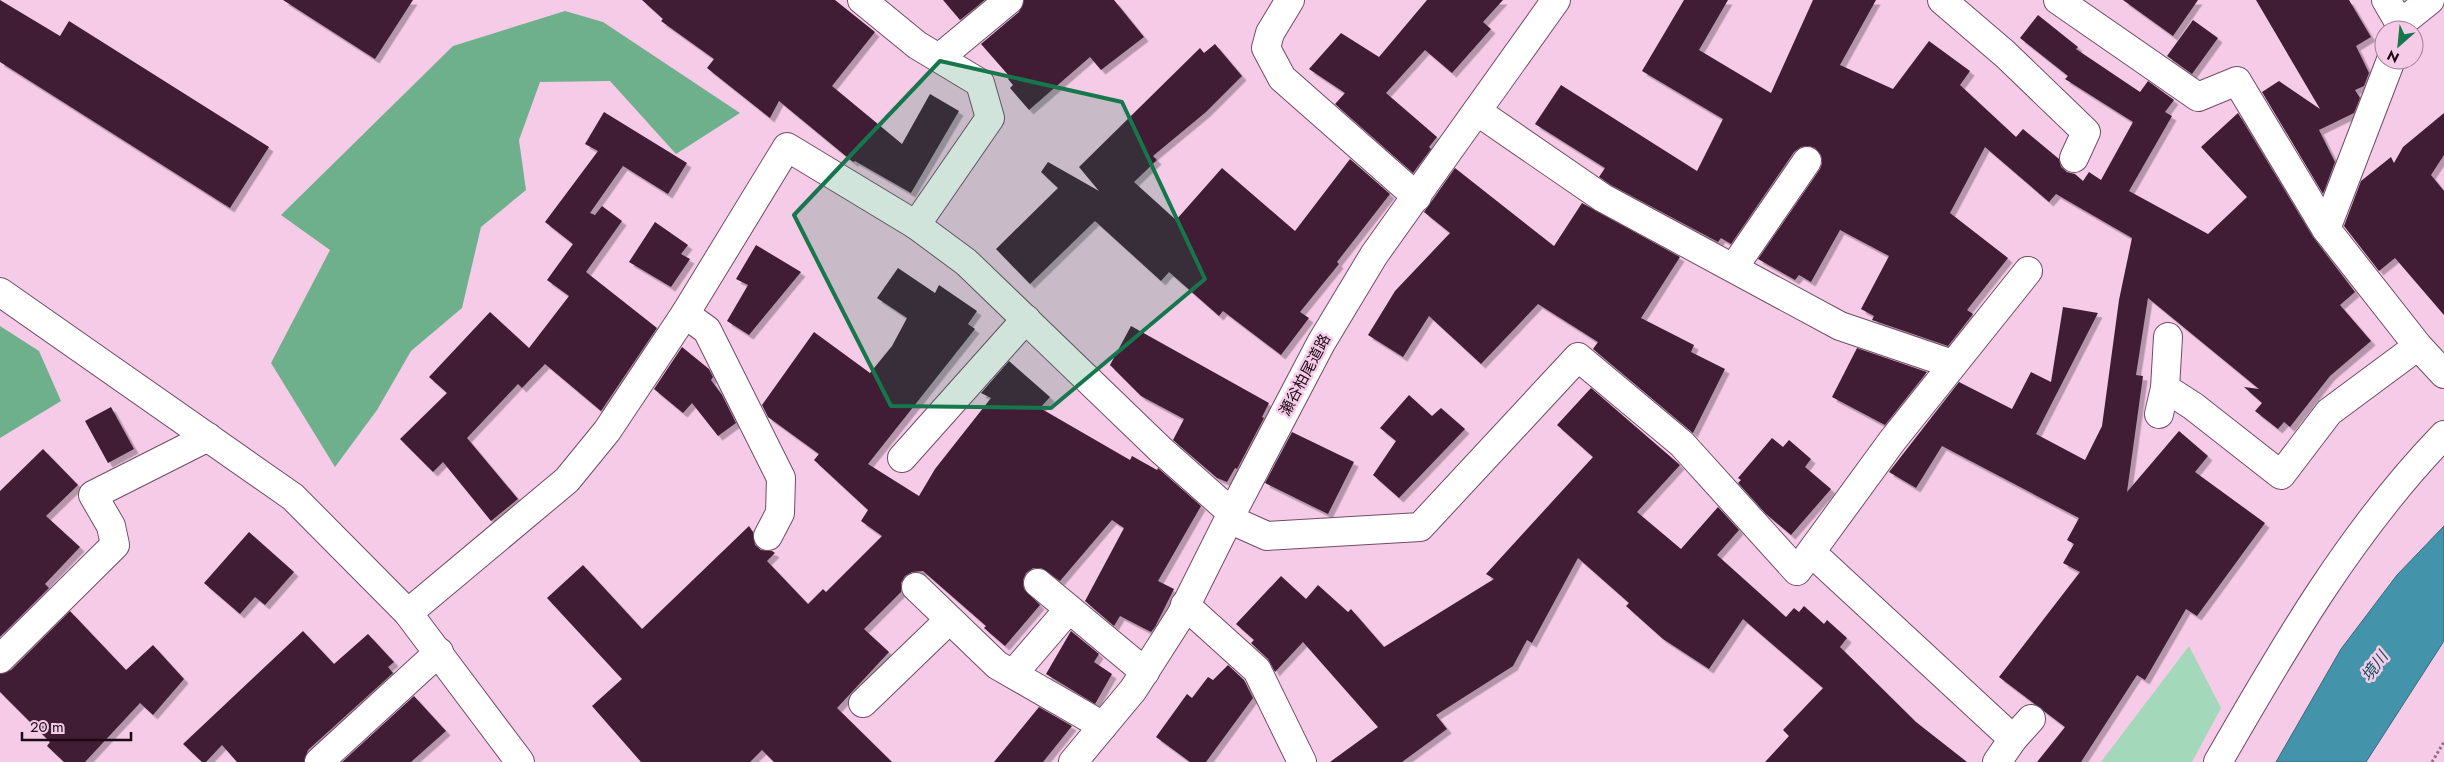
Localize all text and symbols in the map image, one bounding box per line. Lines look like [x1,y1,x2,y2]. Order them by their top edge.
north arrow [2374,20,2424,70]
text: N [2384,45,2403,68]
street label: 瀬谷柏尾道路 [1274,330,1336,420]
water label: 境川 [2356,645,2394,686]
scale bar [22,710,131,742]
text: 20 m [30,716,64,738]

